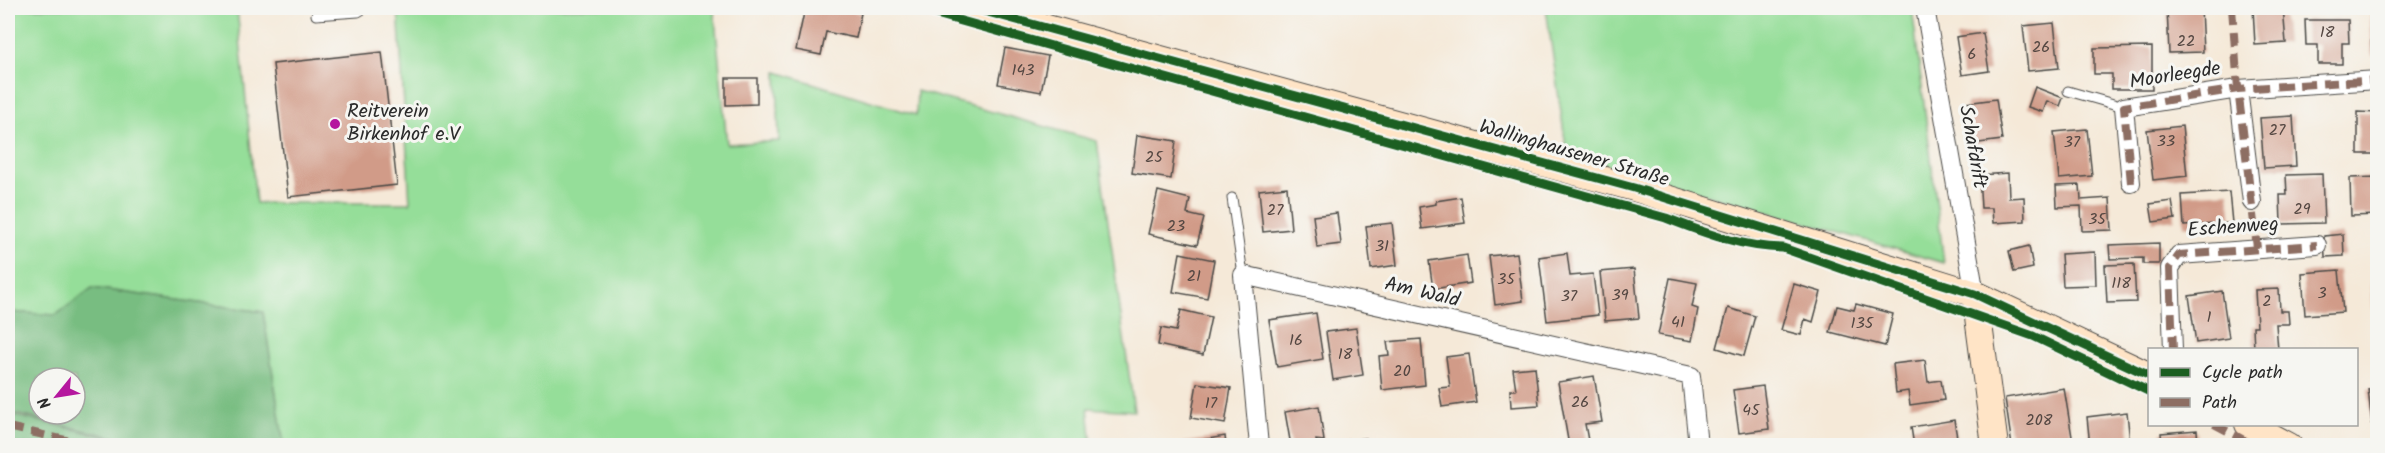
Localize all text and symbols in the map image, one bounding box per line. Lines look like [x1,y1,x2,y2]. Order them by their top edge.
house number: 18 [2320,20,2335,45]
house number: 22 [2177,29,2195,54]
house number: 26 [2032,35,2050,60]
house number: 6 [1968,42,1976,67]
street label: Moorleegde [2127,53,2223,99]
house number: 143 [1012,58,1034,83]
place label: Reitverein Birkenhof e.V [347,96,461,151]
street label: Schafdrift [1949,103,1995,191]
street label: Wallinghausener Straße [1475,112,1673,196]
marker: Reitverein Birkenhof e.V [328,117,342,131]
house number: 27 [2269,118,2286,143]
house number: 33 [2157,129,2175,154]
house number: 37 [2064,130,2081,155]
house number: 25 [1145,145,1164,170]
house number: 29 [2293,197,2311,222]
house number: 27 [1267,198,1284,223]
house number: 35 [2088,207,2107,232]
street label: Eschenweg [2186,209,2280,247]
house number: 23 [1167,214,1185,239]
house number: 31 [1375,234,1389,259]
house number: 21 [1187,264,1201,289]
house number: 35 [1497,267,1516,292]
street label: Am Wald [1381,269,1464,317]
house number: 118 [2111,271,2131,296]
house number: 3 [2317,281,2327,306]
house number: 39 [1612,283,1629,308]
house number: 37 [1561,284,1578,309]
house number: 2 [2262,289,2272,314]
house number: 1 [2206,305,2212,330]
house number: 41 [1671,310,1685,335]
house number: 135 [1851,311,1875,336]
house number: 16 [1289,328,1303,353]
house number: 18 [1338,342,1353,367]
legend [2148,348,2358,426]
house number: 20 [1393,359,1411,384]
text: Cycle path [2202,359,2283,388]
north arrow [27,366,87,426]
text: Path [2202,389,2237,418]
house number: 26 [1571,390,1589,415]
house number: 17 [1205,391,1218,416]
text: N [32,392,59,413]
house number: 45 [1742,398,1761,423]
house number: 208 [2026,408,2053,433]

